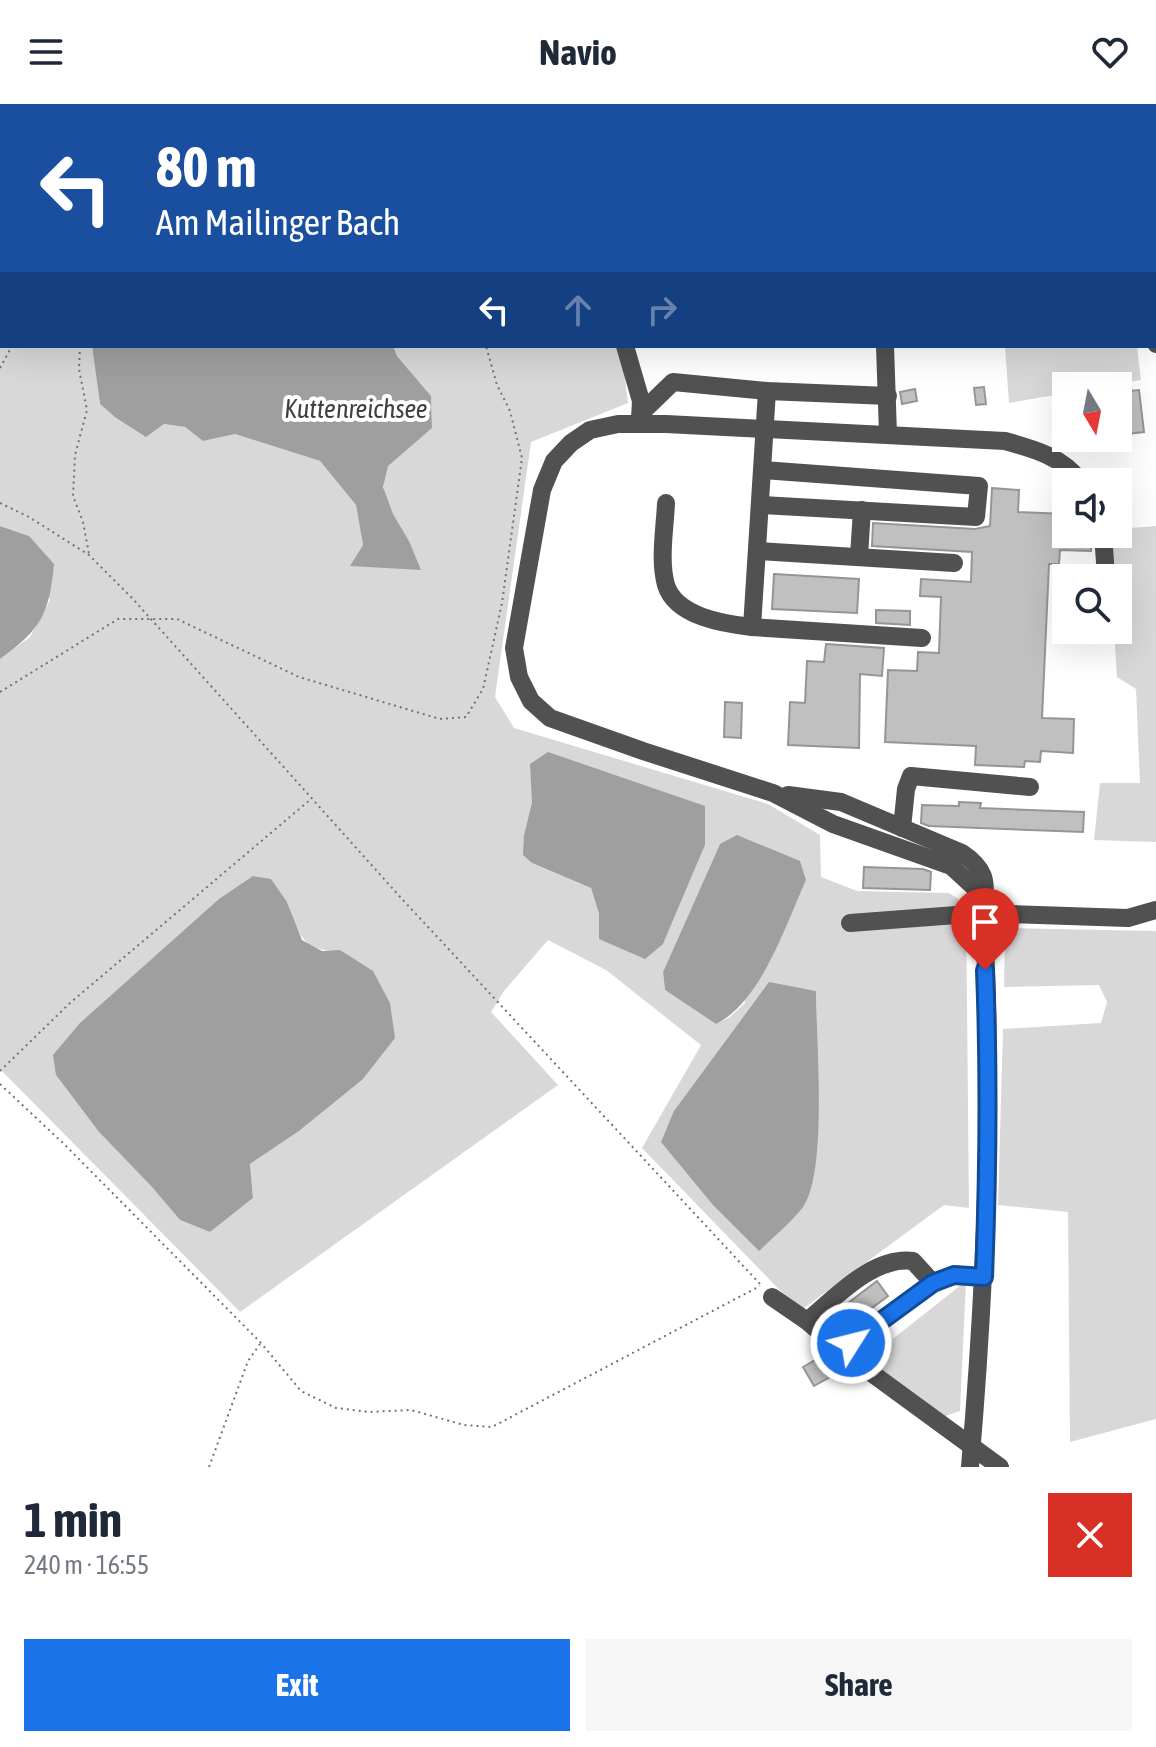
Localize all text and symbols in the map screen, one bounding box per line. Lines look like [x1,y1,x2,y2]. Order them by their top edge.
icon: menu [24,30,68,74]
icon: heart [1088,30,1132,74]
text: Navio [539,31,617,73]
text: 80 m [156,135,257,199]
icon: left [24,136,128,240]
text: Am Mailinger Bach [156,201,400,243]
icon: left [472,288,516,332]
icon: ahead [556,288,600,332]
icon: right [640,288,684,332]
north arrow [1052,372,1132,452]
map controls [1052,372,1132,644]
water label: Kuttenreichsee [284,394,428,424]
button: sound [1052,468,1132,548]
button: search [1052,564,1132,644]
pin [951,888,1019,970]
icon: arrive [963,900,1007,944]
position arrow [809,1301,893,1385]
text: 1 min [24,1492,122,1547]
button: close [1048,1493,1132,1577]
text: 240 m · 16:55 [24,1550,149,1580]
button: Exit [24,1639,570,1731]
button: Share [586,1639,1132,1731]

